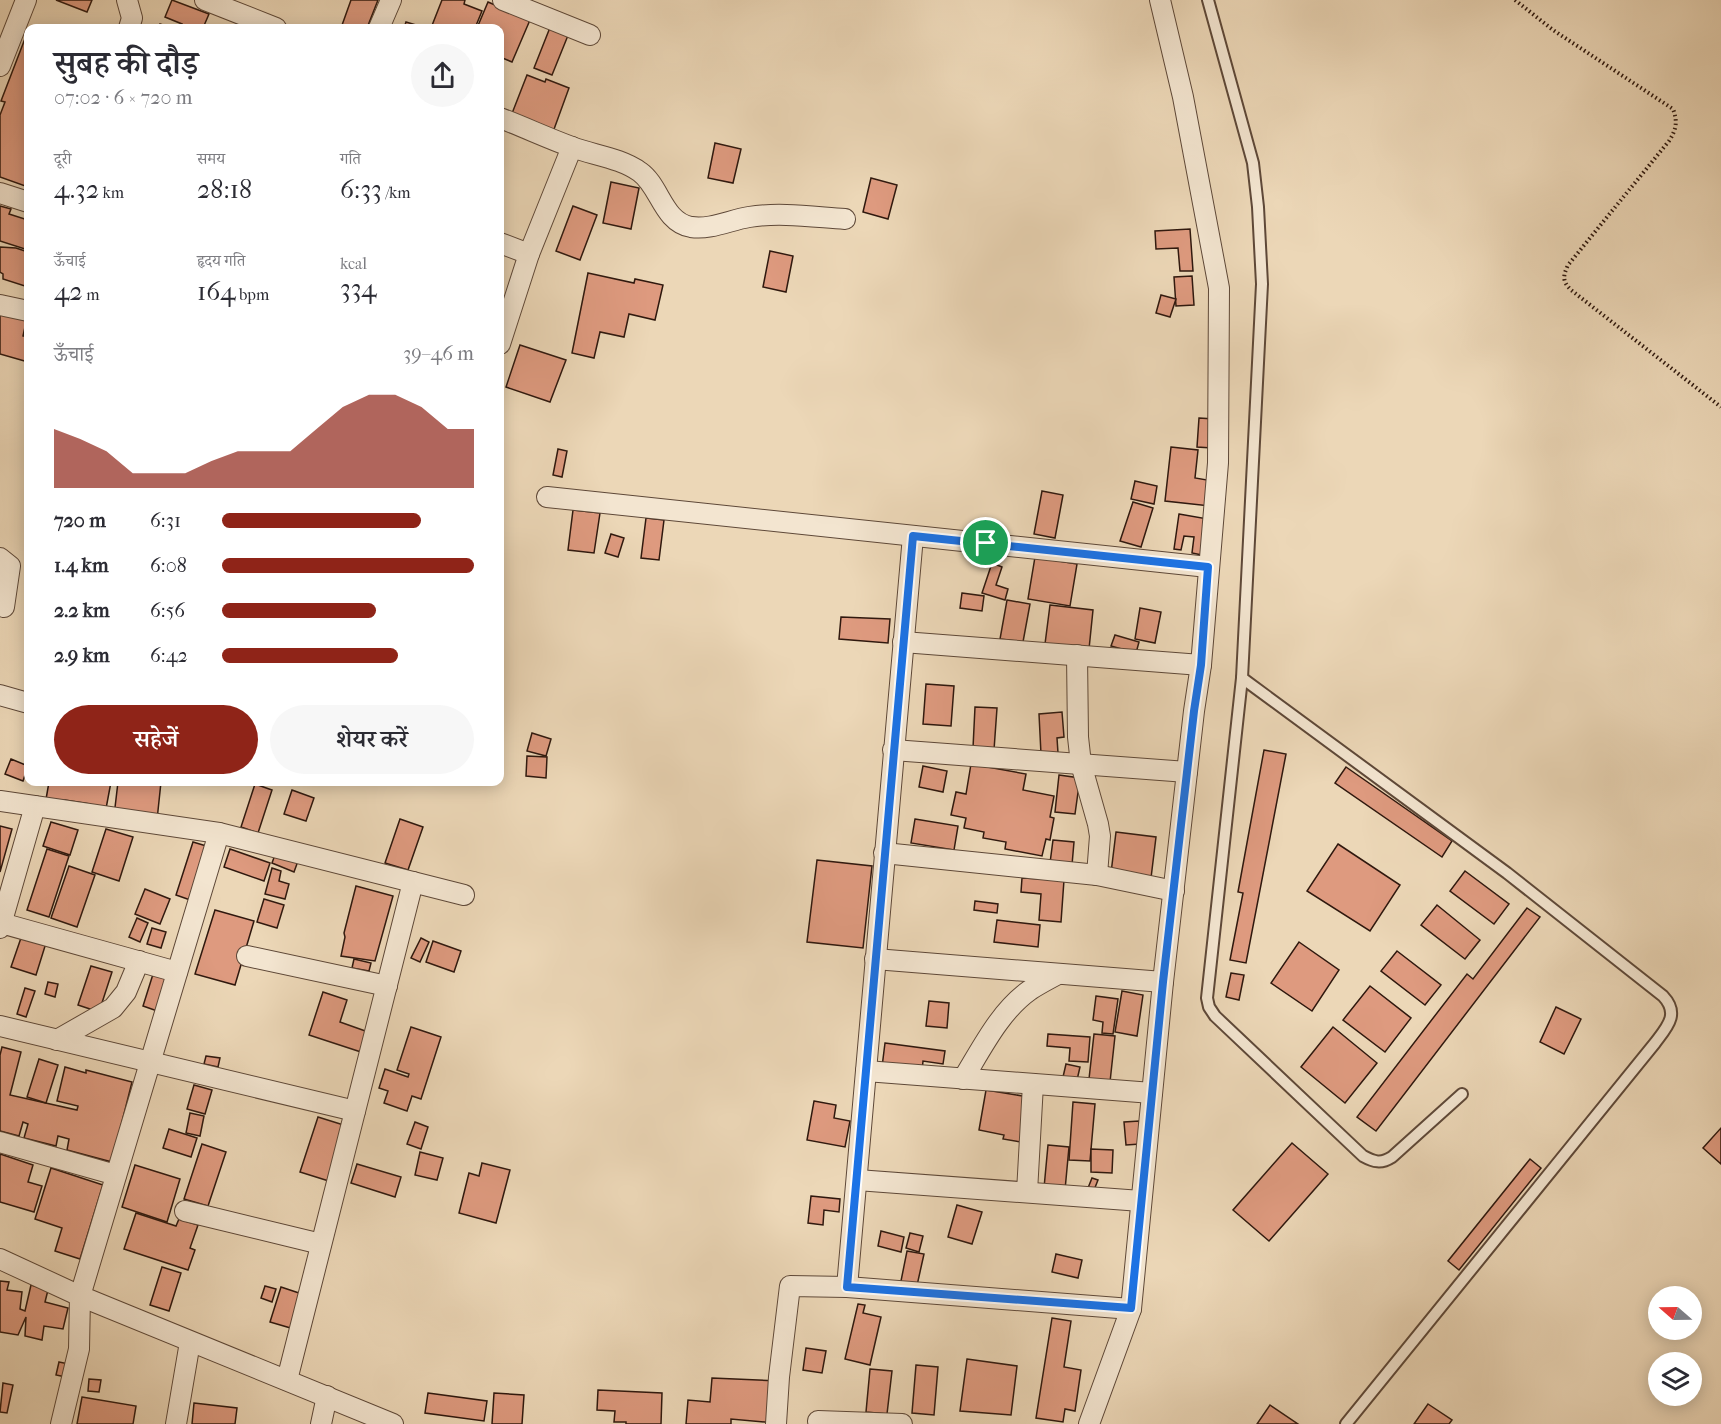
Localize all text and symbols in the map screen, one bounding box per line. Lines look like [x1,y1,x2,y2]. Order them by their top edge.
text: सुबह की दौड़ [54,44,198,83]
button: share [411,44,474,107]
text: 07:02 · 6 × 720 m [54,86,192,109]
text: दूरी [54,149,71,168]
text: समय [197,149,225,168]
text: गति [340,149,361,168]
text: 4.32 [54,174,99,205]
text: 28:18 [197,174,252,205]
text: 6:33 [340,174,382,205]
text: km [99,183,124,202]
text: /km [382,183,411,202]
text: ऊँचाई [54,251,86,270]
text: हृदय गति [197,251,245,270]
text: kcal [340,254,367,273]
text: 334 [340,273,377,304]
text: 42 [54,276,83,307]
text: 164 [197,276,236,307]
text: m [83,285,99,304]
text: bpm [236,285,269,304]
text: 39–46 m [403,342,474,365]
text: ऊँचाई [54,343,93,366]
text: 720 m [54,509,106,532]
text: 6:31 [150,509,181,532]
pin [960,517,1011,568]
icon: arrive [969,526,1002,559]
text: 1.4 km [54,554,109,577]
text: 6:08 [150,554,187,577]
text: 2.2 km [54,599,110,622]
text: 6:56 [150,599,185,622]
text: 2.9 km [54,644,110,667]
text: 6:42 [150,644,188,667]
button: सहेजें [54,705,258,774]
button: शेयर करें [270,705,474,774]
north arrow [1648,1286,1702,1340]
map controls [1648,1286,1702,1406]
button: layers [1648,1352,1702,1406]

